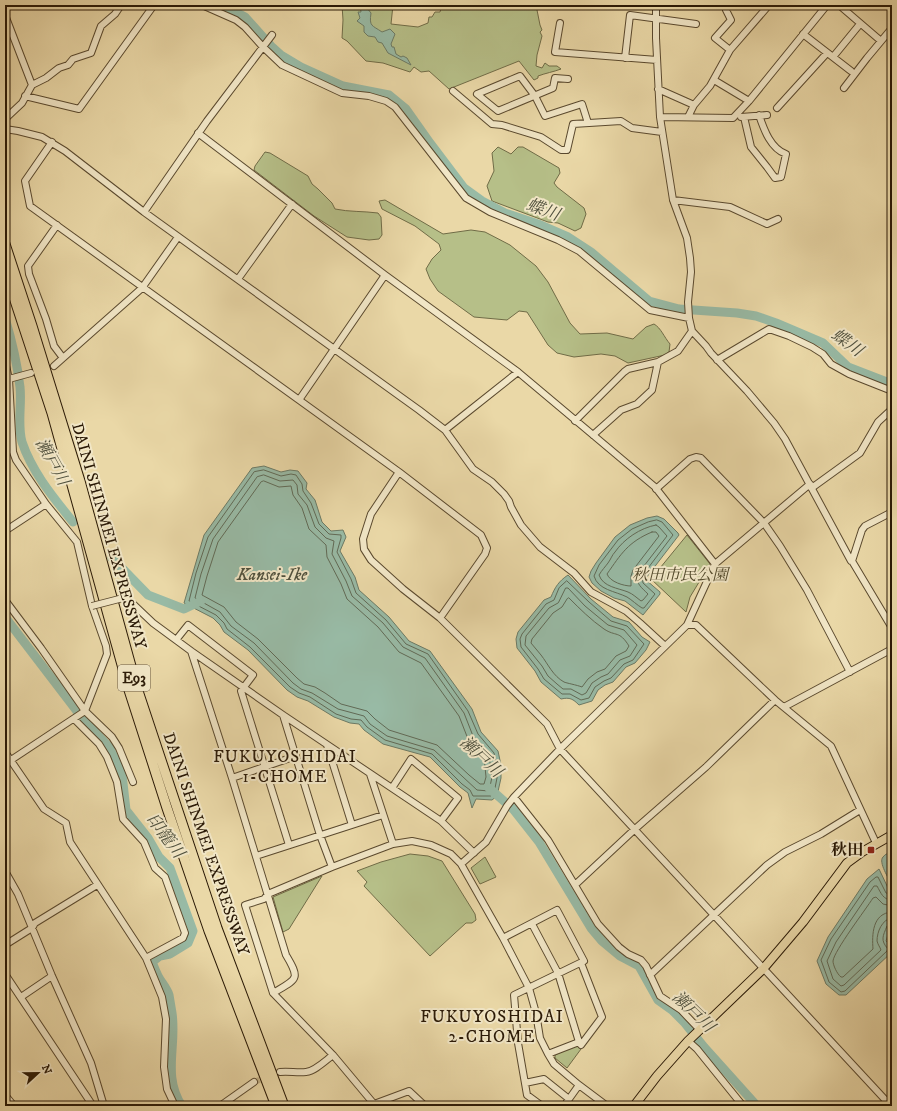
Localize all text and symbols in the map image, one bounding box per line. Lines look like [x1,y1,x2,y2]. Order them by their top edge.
water label: 蝶川 [523,194,565,227]
water label: 蝶川 [827,324,869,363]
street label: DAINI SHINMEI EXPRESSWAY [67,421,151,652]
water label: 瀬戸川 [30,434,75,491]
water label: Kansei-Ike [236,564,308,586]
park label: 秋田市民公園 [632,565,731,585]
road number: E93 [118,665,150,691]
street label: DAINI SHINMEI EXPRESSWAY [158,730,254,959]
water label: 瀬戸川 [455,732,509,784]
district label: FUKUYOSHIDAI 1-CHOME [213,746,357,788]
water label: 印籠川 [141,809,190,865]
place label: 秋田 [831,840,863,860]
marker: 秋田 [866,845,876,855]
water label: 瀬戸川 [667,986,720,1039]
district label: FUKUYOSHIDAI 2-CHOME [420,1006,564,1048]
north arrow [18,1053,58,1093]
text: N [38,1063,55,1076]

